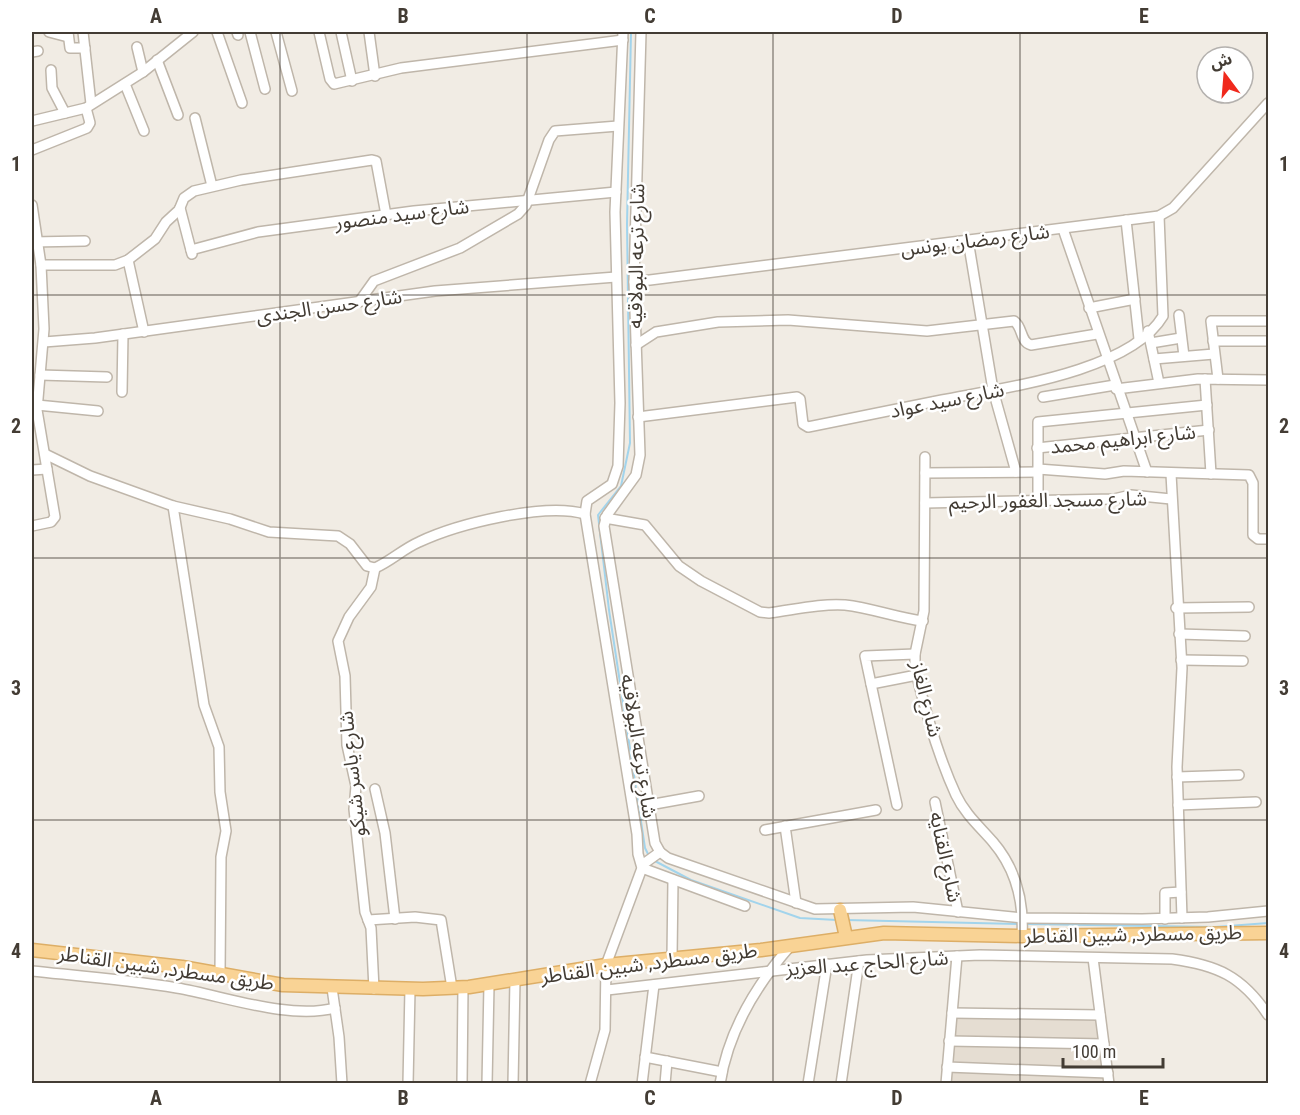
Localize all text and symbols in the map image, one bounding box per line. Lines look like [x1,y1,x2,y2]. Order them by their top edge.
text: A [150,4,162,28]
text: B [397,4,409,28]
text: C [644,4,656,28]
text: D [891,4,903,28]
text: E [1139,4,1149,28]
north arrow [1195,45,1255,105]
text: ش [1208,49,1234,73]
text: 1 [11,152,21,176]
text: 1 [1279,152,1289,176]
street label: شارع ترعه البولاقيه [623,183,652,329]
street label: شارع سيد منصور [333,194,471,237]
street label: شارع رمضان يونس [899,219,1051,264]
street label: شارع حسن الجندى [255,284,404,331]
street label: شارع سيد عواد [888,377,1007,426]
text: 2 [11,414,21,438]
text: 2 [1279,414,1289,438]
street label: شارع ابراهيم محمد [1049,419,1197,462]
street label: شارع مسجد الغفور الرحيم [949,486,1147,517]
street label: شارع الغاز [903,658,948,740]
street label: شارع ترعه البولاقيه [613,672,662,820]
text: 3 [11,676,21,700]
text: 3 [1279,676,1289,700]
street label: شارع ياسر شيكو [333,710,374,838]
street label: شارع القنايه [922,810,967,905]
street label: طريق مسطرد, شبين القناطر [1023,920,1242,949]
street label: طريق مسطرد, شبين القناطر [538,938,759,989]
text: 4 [11,939,21,963]
text: 4 [1279,939,1289,963]
street label: طريق مسطرد, شبين القناطر [55,941,276,996]
street label: شارع الحاج عبد العزيز [784,945,949,984]
scale bar [1063,1031,1164,1069]
text: 100 m [1072,1041,1116,1062]
text: A [150,1086,162,1110]
text: B [397,1086,409,1110]
text: C [644,1086,656,1110]
text: D [891,1086,903,1110]
text: E [1139,1086,1149,1110]

